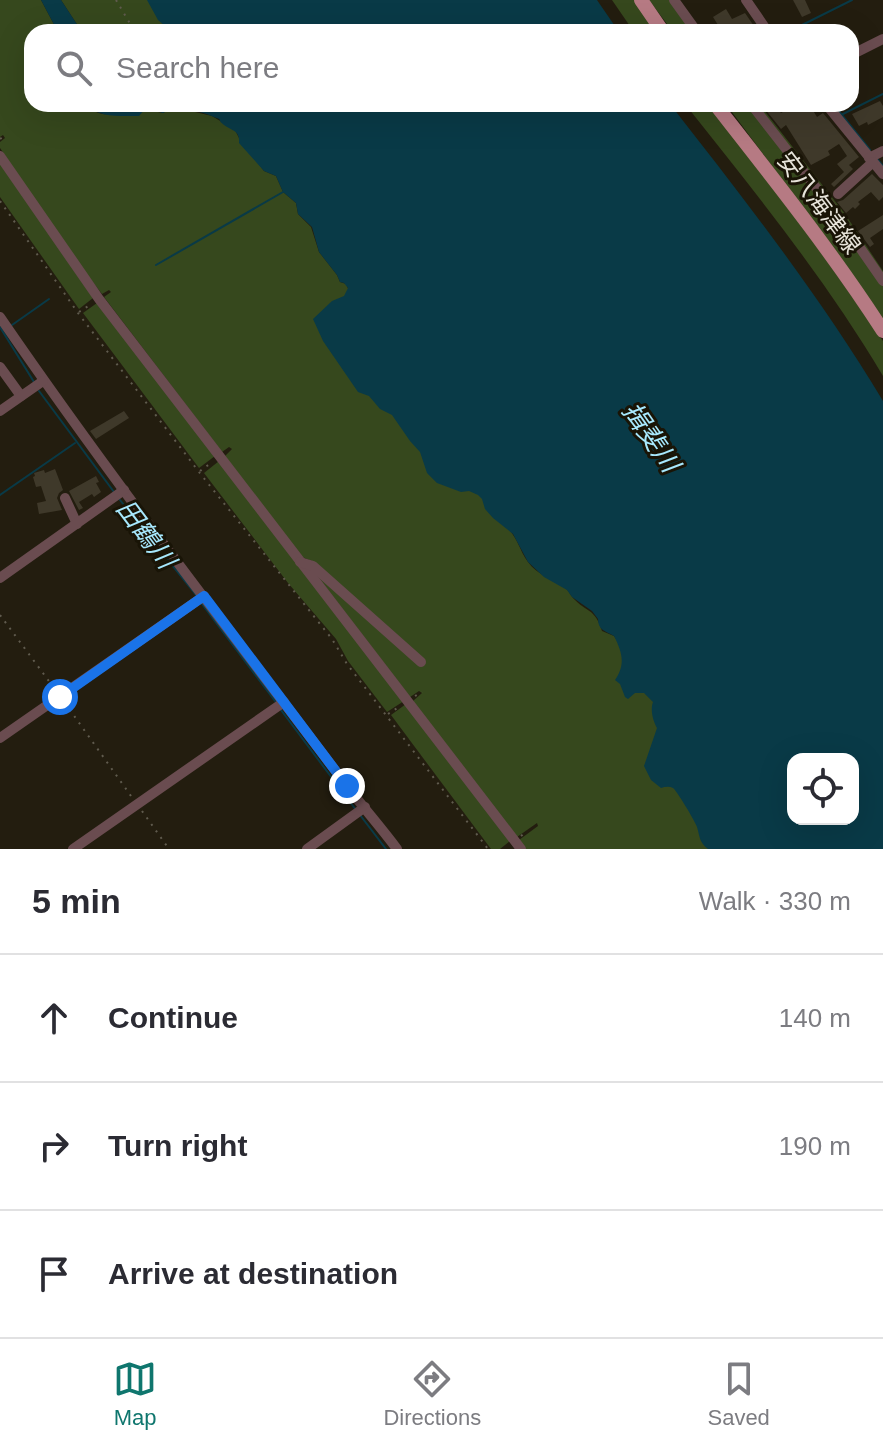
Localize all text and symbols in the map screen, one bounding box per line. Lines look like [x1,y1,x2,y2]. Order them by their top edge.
search box [24,24,859,112]
icon: search [52,46,96,90]
text: Search here [116,51,279,84]
street label: 安八海津線 [773,147,866,259]
water label: 揖斐川 [616,396,687,480]
water label: 田鶴川 [111,494,183,577]
route start [42,679,78,715]
map controls [787,753,859,825]
button: locate [787,753,859,825]
route end [329,768,365,804]
text: 5 min [32,882,121,920]
text: Walk · 330 m [699,886,851,916]
icon: ahead [32,996,76,1040]
text: Continue [108,1001,238,1034]
text: 140 m [779,1003,851,1033]
icon: right [32,1124,76,1168]
text: Turn right [108,1129,247,1162]
text: 190 m [779,1131,851,1161]
icon: arrive [32,1252,76,1296]
text: Arrive at destination [108,1257,398,1290]
tab: Map [113,1357,157,1431]
tab: Directions [383,1357,481,1431]
tab: Saved [707,1357,770,1431]

